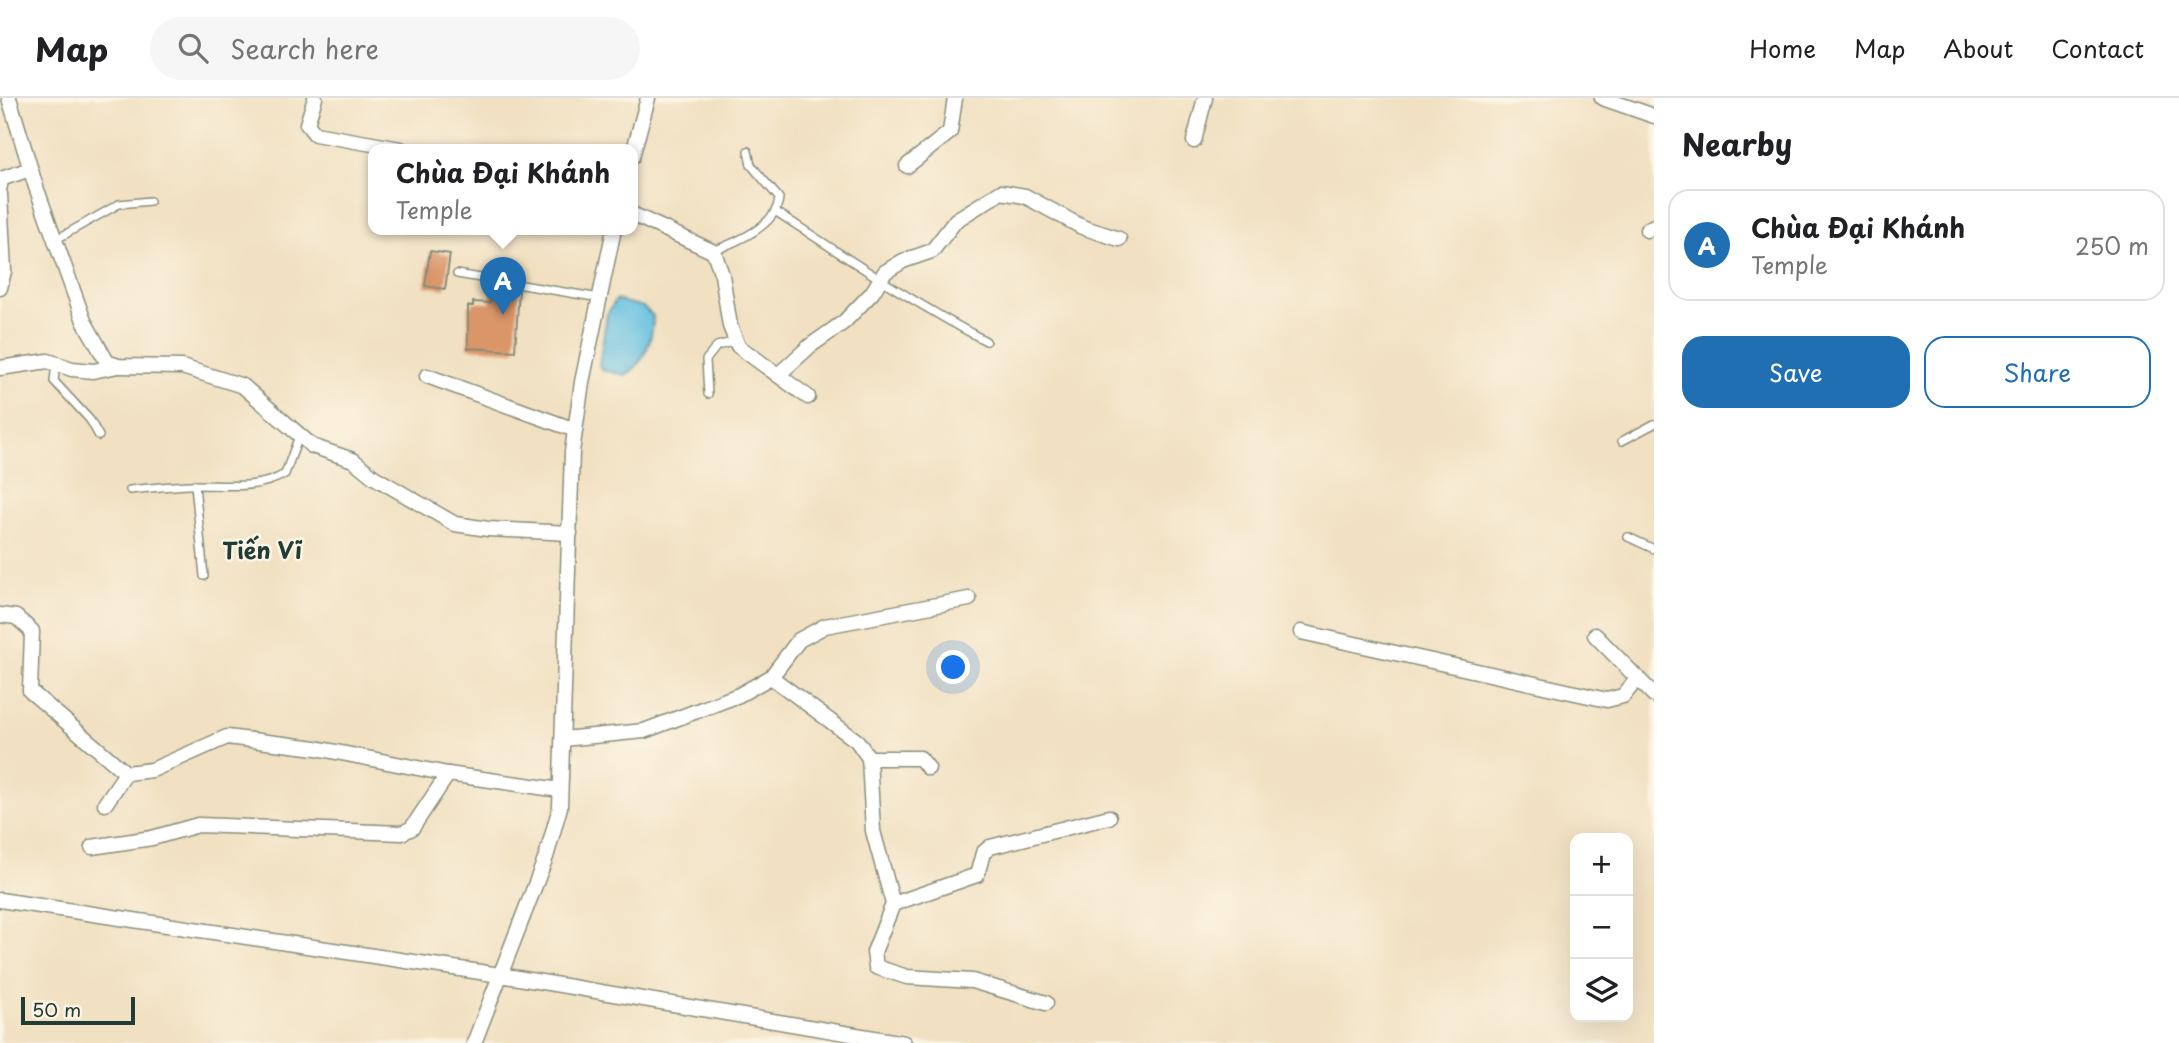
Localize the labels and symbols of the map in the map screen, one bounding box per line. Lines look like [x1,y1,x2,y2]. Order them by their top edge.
pin: A [480,257,526,315]
district label: Tiến Vĩ [222,532,303,567]
your location [936,650,970,684]
scale bar [21,994,135,1026]

